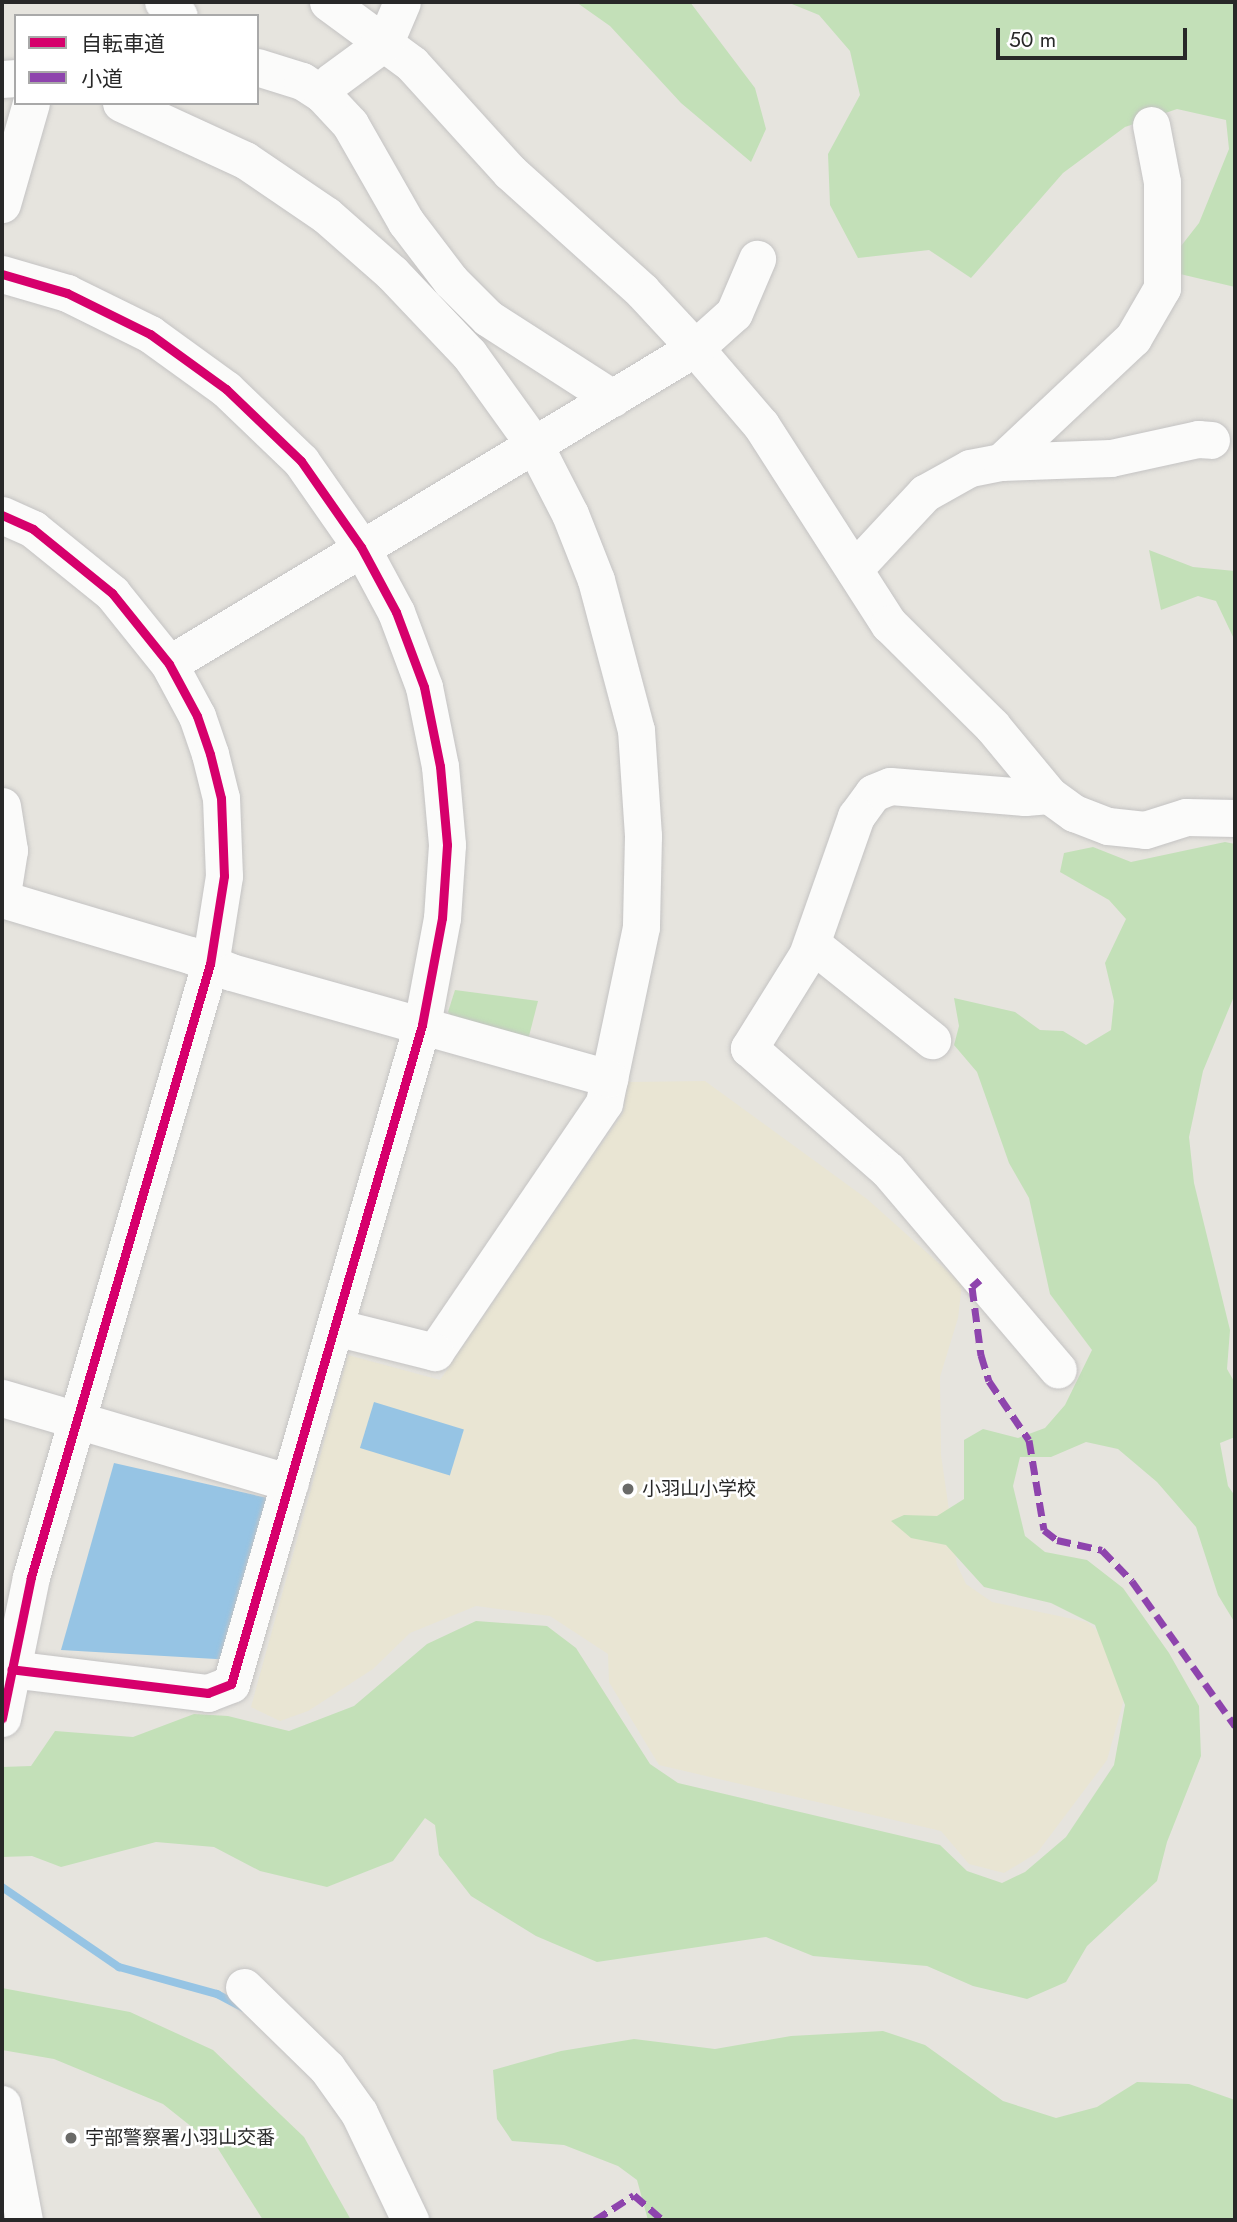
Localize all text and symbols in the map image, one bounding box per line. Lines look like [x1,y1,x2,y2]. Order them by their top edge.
legend [14,14,259,105]
scale bar [999,14,1190,58]
text: 50 m [1009,25,1056,55]
text: 自転車道 [81,29,165,59]
text: 小道 [81,64,123,94]
place label: 小羽山小学校 [642,1478,756,1500]
marker: 小羽山小学校 [620,1481,636,1497]
place label: 宇部警察署小羽山交番 [85,2127,275,2149]
marker: 宇部警察署小羽山交番 [63,2130,79,2146]

